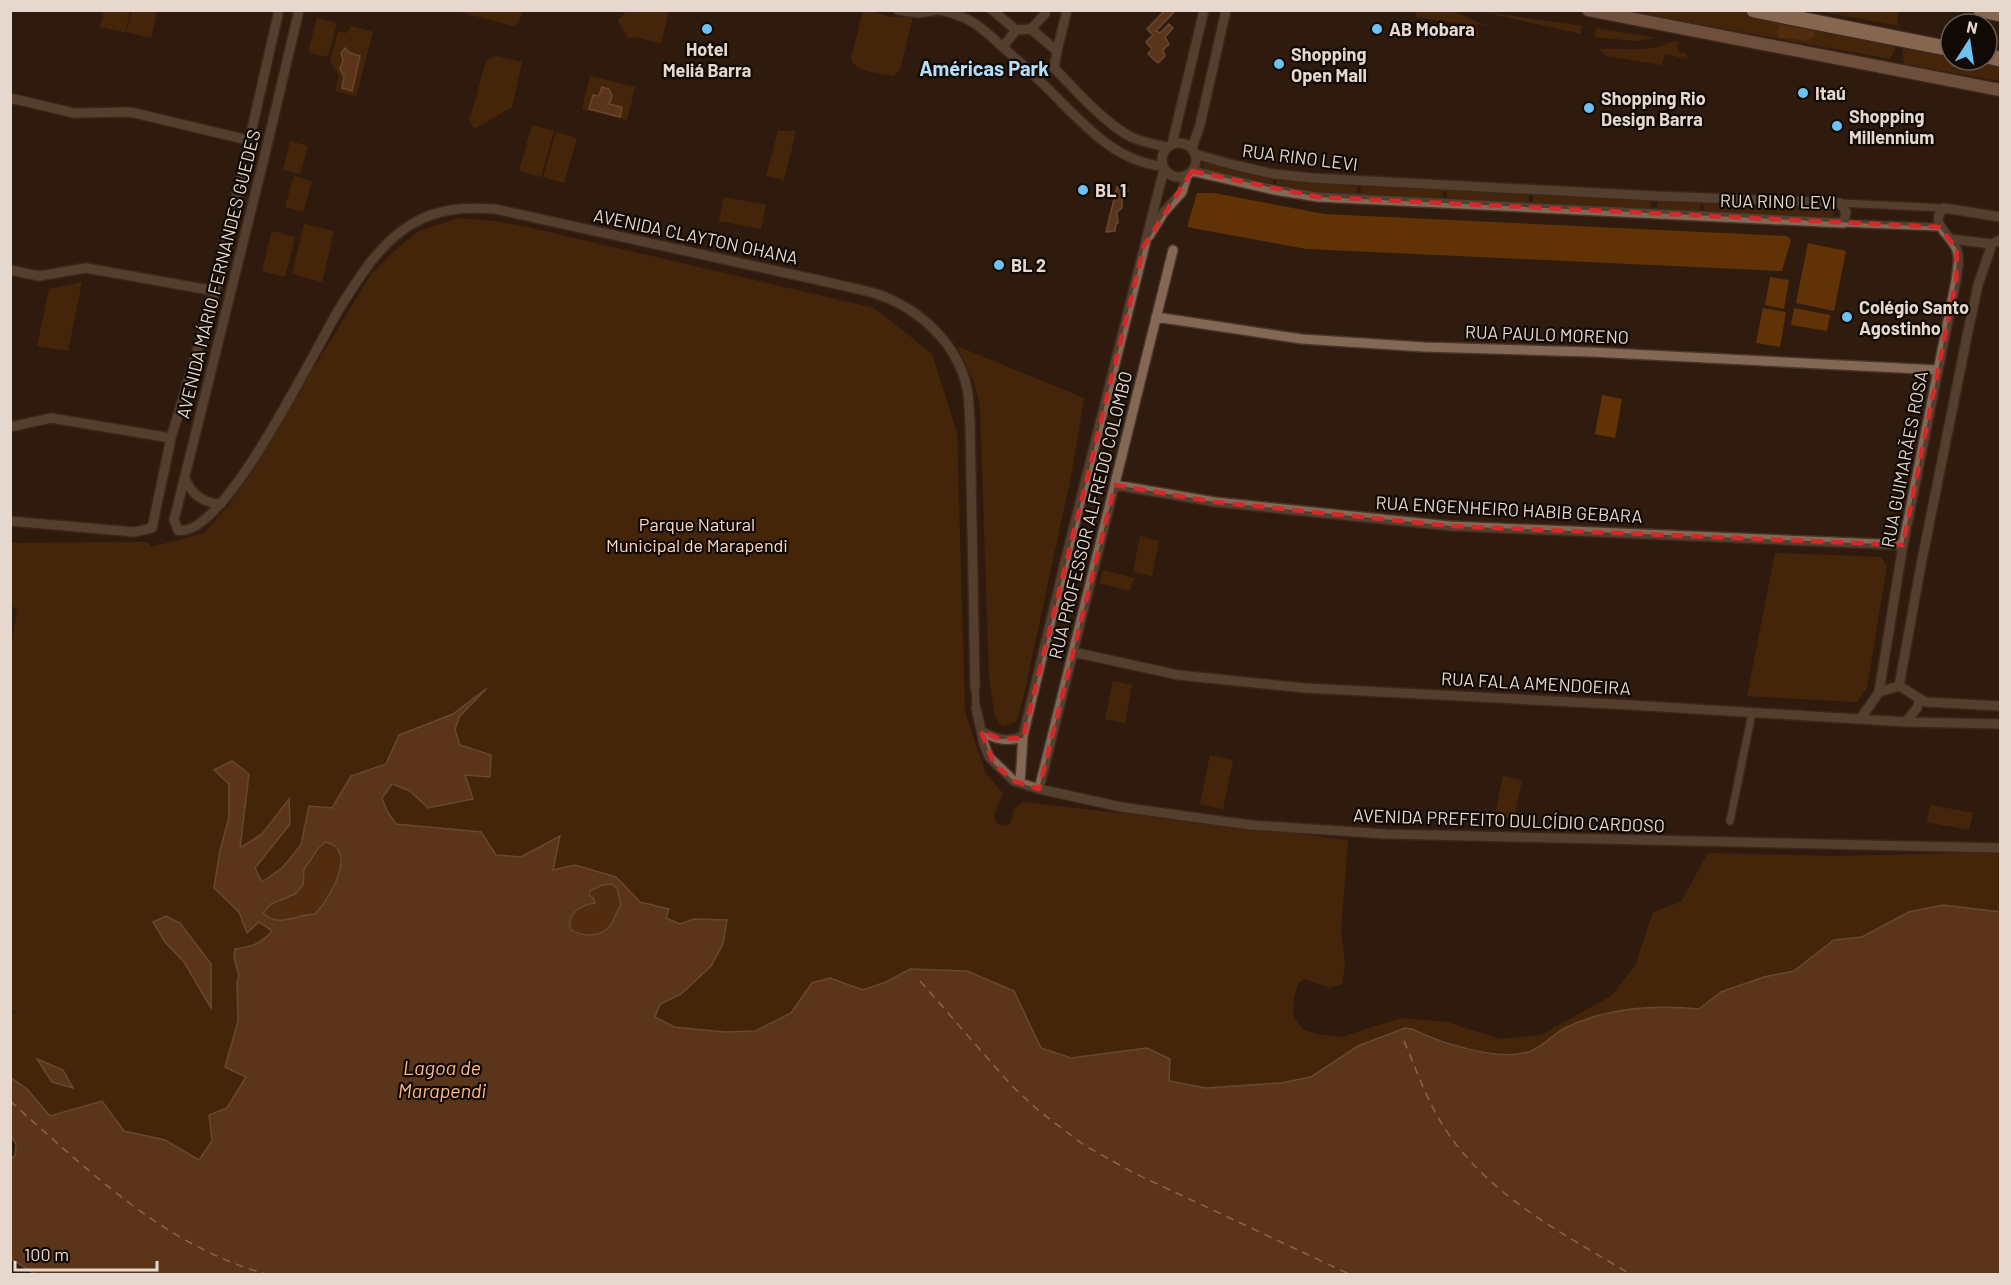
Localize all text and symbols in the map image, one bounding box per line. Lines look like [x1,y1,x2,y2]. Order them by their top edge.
north arrow [1939,12,1999,72]
text: N [1965,16,1979,37]
place label: AB Mobara [1389,18,1475,40]
marker: Hotel Meliá Barra [700,22,714,36]
marker: AB Mobara [1370,22,1384,36]
place label: Hotel Meliá Barra [663,38,751,81]
place label: Shopping Open Mall [1291,43,1367,86]
district label: Américas Park [919,56,1049,80]
marker: Shopping Open Mall [1272,57,1286,71]
place label: Itaú [1815,82,1846,104]
marker: Itaú [1796,86,1810,100]
place label: Shopping Rio Design Barra [1601,87,1706,130]
marker: Shopping Rio Design Barra [1582,101,1596,115]
place label: Shopping Millennium [1849,105,1934,148]
marker: Shopping Millennium [1830,119,1844,133]
street label: AVENIDA MÁRIO FERNANDES GUEDES [171,127,265,421]
street label: RUA RINO LEVI [1241,139,1359,175]
place label: BL 1 [1095,179,1126,201]
marker: BL 1 [1076,183,1090,197]
street label: RUA RINO LEVI [1720,189,1836,213]
street label: AVENIDA CLAYTON OHANA [592,204,800,268]
place label: BL 2 [1011,254,1046,276]
marker: BL 2 [992,258,1006,272]
place label: Colégio Santo Agostinho [1859,296,1969,339]
marker: Colégio Santo Agostinho [1840,310,1854,324]
street label: RUA PAULO MORENO [1465,320,1629,348]
street label: RUA PROFESSOR ALFREDO COLOMBO [1044,369,1136,661]
street label: RUA GUIMARÃES ROSA [1876,369,1932,549]
street label: RUA ENGENHEIRO HABIB GEBARA [1375,491,1643,527]
park label: Parque Natural Municipal de Marapendi [606,513,788,556]
street label: RUA FALA AMENDOEIRA [1441,667,1631,699]
street label: AVENIDA PREFEITO DULCÍDIO CARDOSO [1353,804,1665,836]
water label: Lagoa de Marapendi [398,1055,486,1102]
scale bar [15,1234,158,1272]
text: 100 m [24,1243,69,1265]

